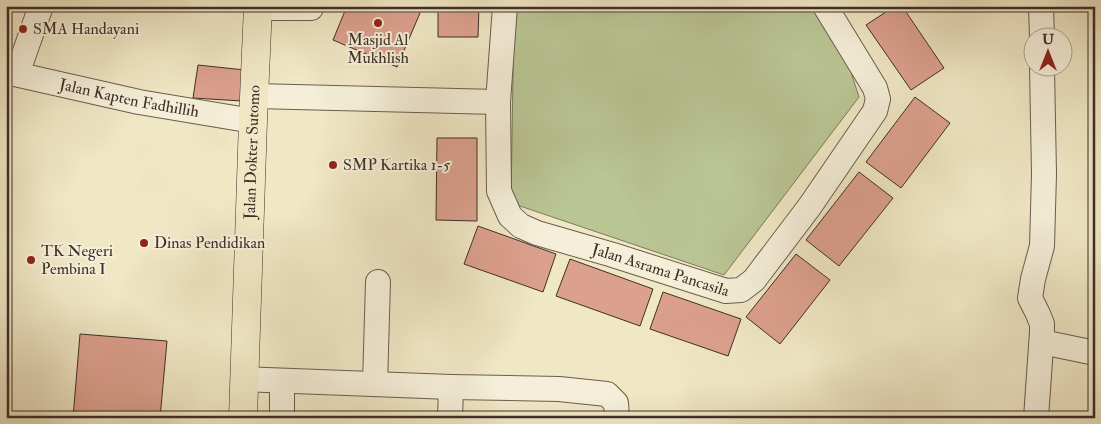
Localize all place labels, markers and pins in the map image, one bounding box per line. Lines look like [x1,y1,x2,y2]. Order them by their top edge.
marker: Masjid Al Mukhlish [372,17,384,29]
place label: SMA Handayani [33,19,139,39]
marker: SMA Handayani [17,23,29,35]
place label: Masjid Al Mukhlish [347,30,409,68]
place label: SMP Kartika 1-5 [343,155,450,175]
marker: SMP Kartika 1-5 [327,159,339,171]
place label: Dinas Pendidikan [154,233,265,253]
marker: Dinas Pendidikan [138,237,150,249]
place label: TK Negeri Pembina I [41,241,113,279]
marker: TK Negeri Pembina I [25,254,37,266]

